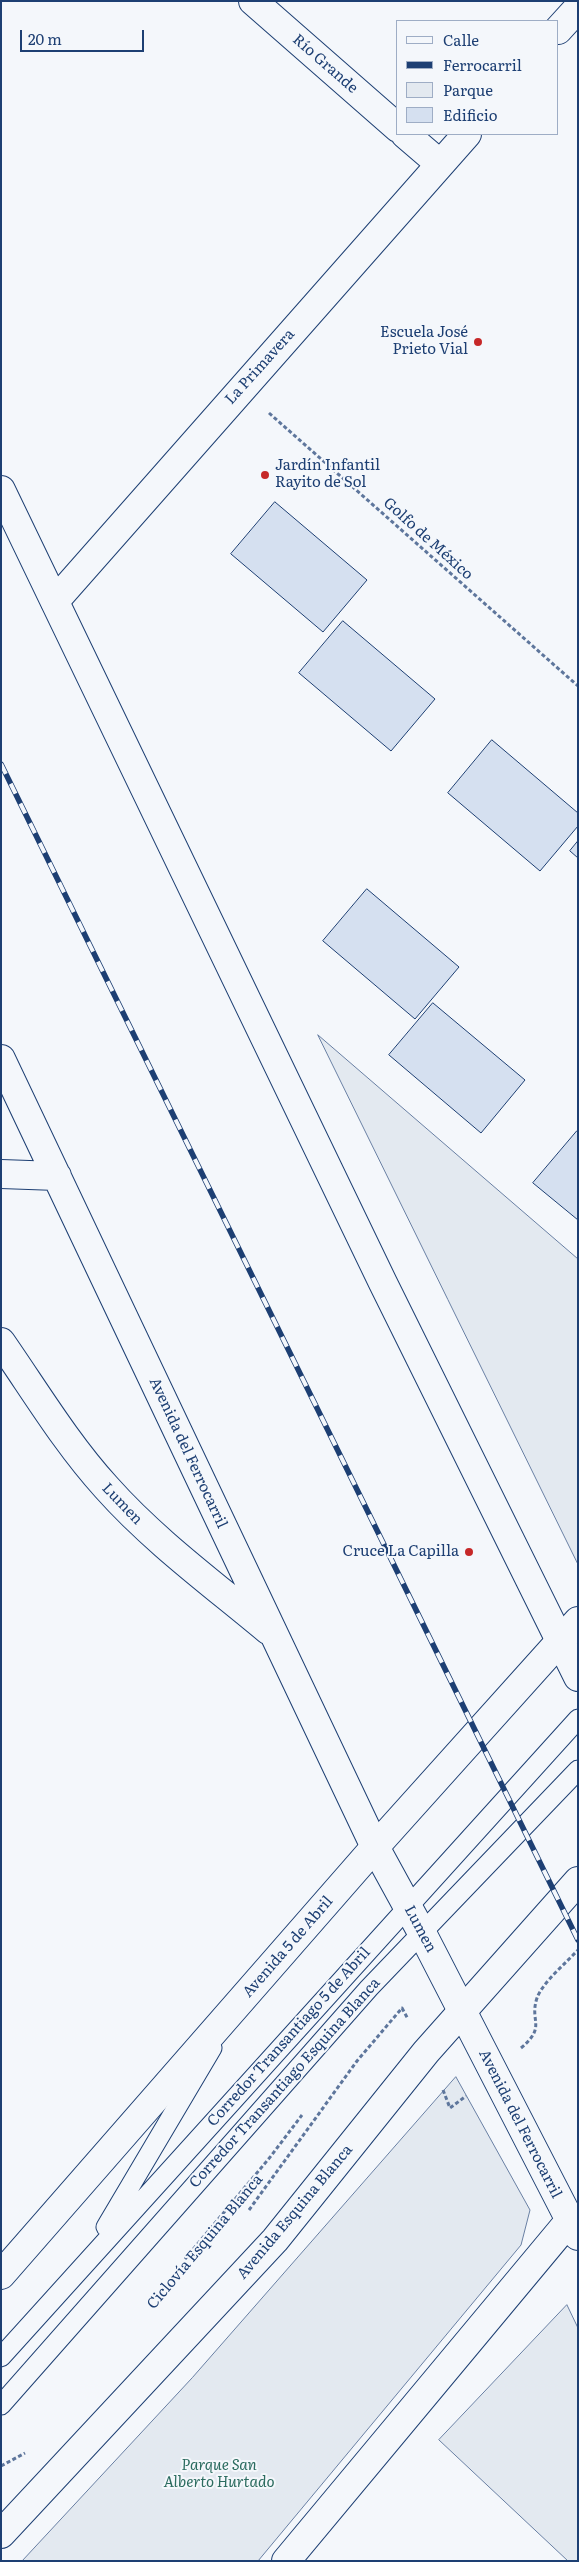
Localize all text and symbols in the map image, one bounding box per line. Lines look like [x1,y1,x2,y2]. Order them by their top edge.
scale bar [22,20,146,52]
legend [396,20,559,135]
text: 20 m [28,27,62,50]
text: Calle [443,28,479,51]
street label: Río Grande [289,31,361,97]
text: Ferrocarril [443,53,522,76]
text: Parque [443,78,493,101]
text: Edificio [443,103,498,126]
place label: Escuela José Prieto Vial [380,324,468,359]
street label: La Primavera [221,326,299,408]
marker: Escuela José Prieto Vial [472,336,484,348]
place label: Jardín Infantil Rayito de Sol [275,457,380,492]
marker: Jardín Infantil Rayito de Sol [259,469,271,481]
street label: Golfo de México [380,494,476,584]
street label: Avenida del Ferrocarril [145,1375,231,1531]
street label: Lumen [98,1479,146,1529]
place label: Cruce La Capilla [342,1543,459,1561]
marker: Cruce La Capilla [463,1546,475,1558]
street label: Avenida 5 de Abril [239,1893,337,2001]
street label: Lumen [400,1902,440,1956]
street label: Corredor Transantiago 5 de Abril [204,1944,374,2130]
street label: Corredor Transantiago Esquina Blanca [186,1974,384,2192]
street label: Avenida del Ferrocarril [475,2047,565,2201]
street label: Avenida Esquina Blanca [233,2141,357,2283]
street label: Ciclovía Esquina Blanca [143,2171,267,2313]
park label: Parque San Alberto Hurtado [163,2457,275,2492]

